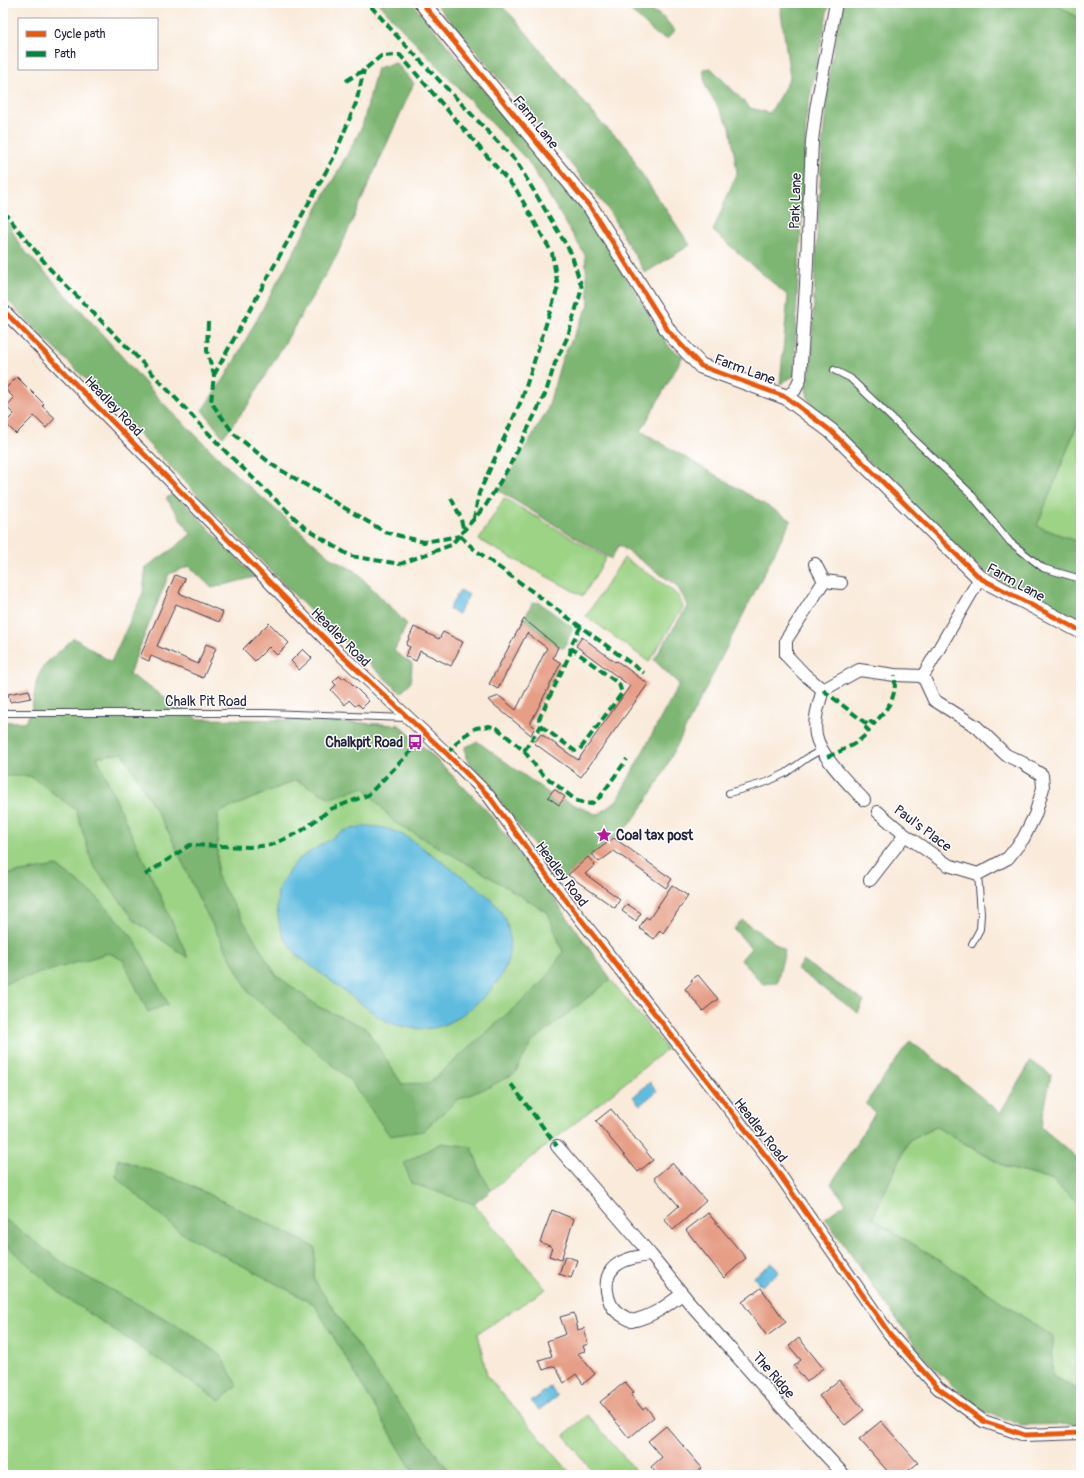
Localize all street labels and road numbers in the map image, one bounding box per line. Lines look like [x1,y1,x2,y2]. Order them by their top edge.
street label: Farm Lane [509,92,562,152]
street label: Park Lane [786,172,805,229]
street label: Farm Lane [712,351,778,388]
street label: Headley Road [81,373,147,440]
street label: Farm Lane [984,560,1048,605]
street label: Headley Road [307,604,374,671]
street label: Chalk Pit Road [165,693,247,710]
street label: Paul's Place [891,801,955,856]
street label: Headley Road [532,839,592,910]
street label: Headley Road [730,1095,791,1166]
street label: The Ridge [749,1349,798,1402]

